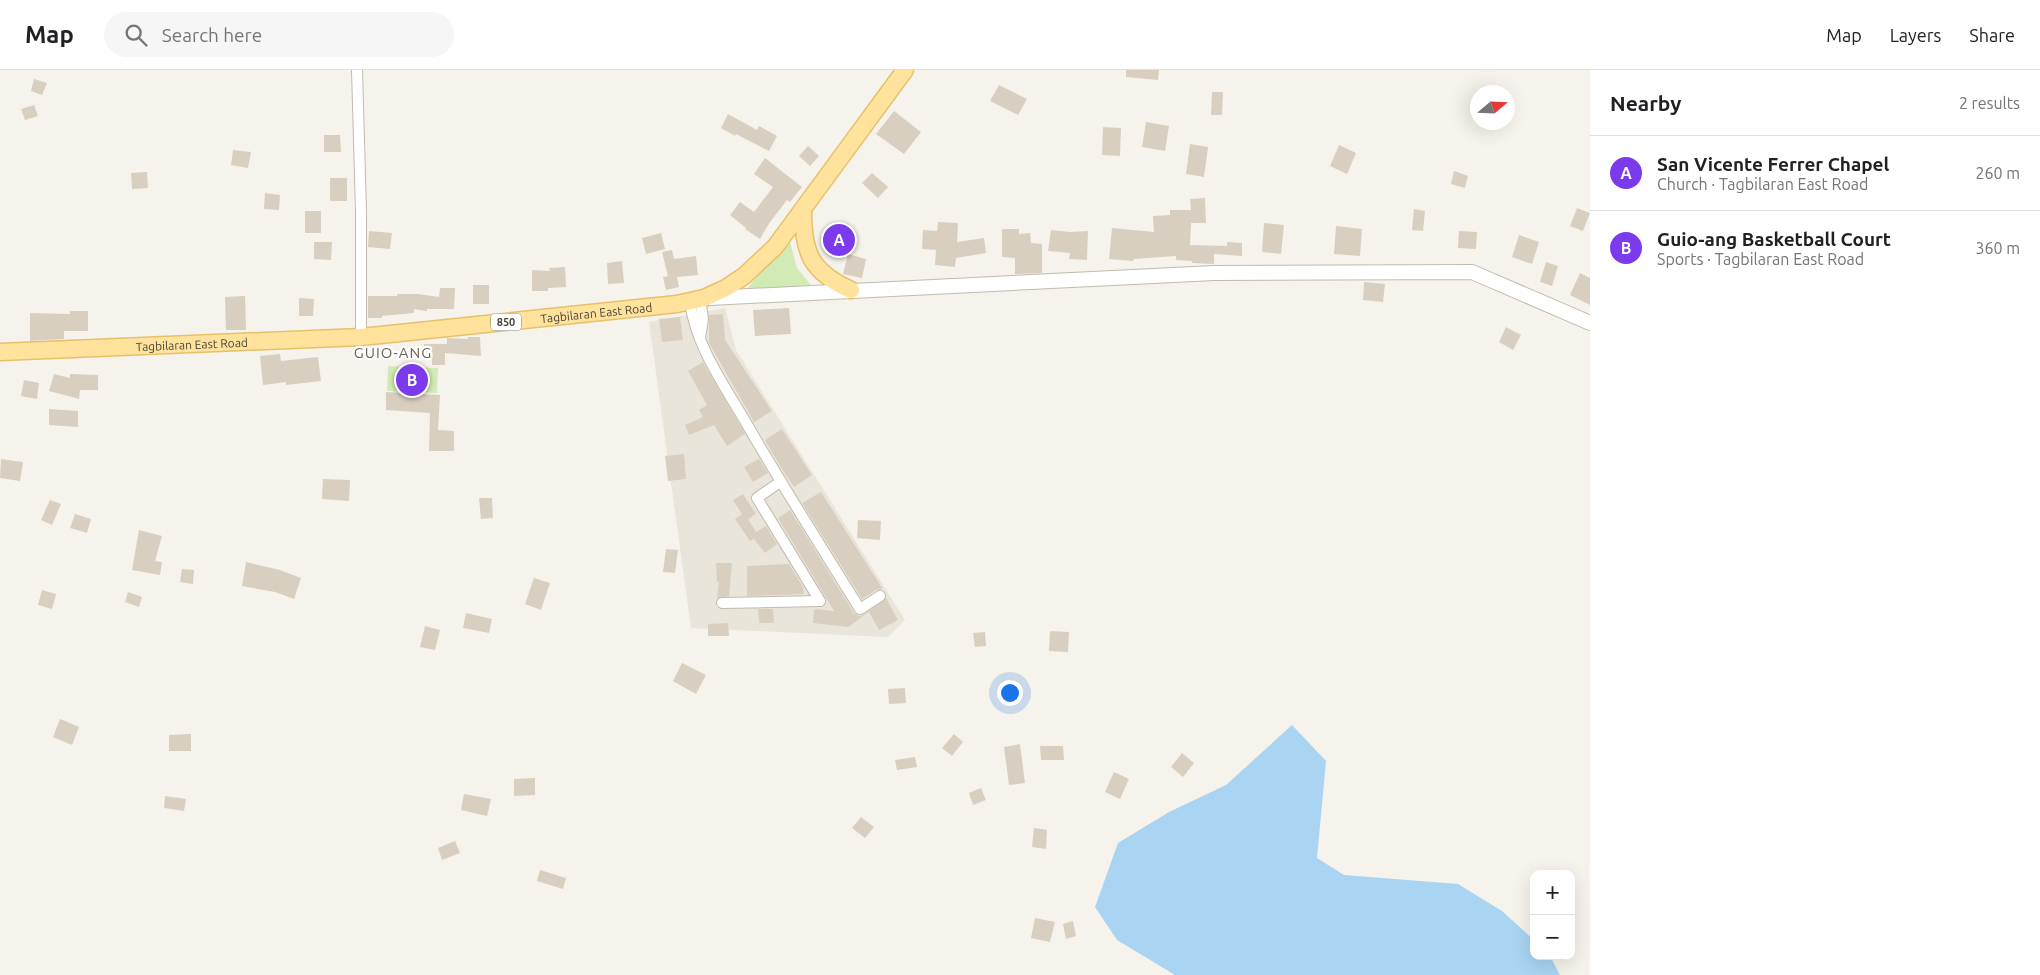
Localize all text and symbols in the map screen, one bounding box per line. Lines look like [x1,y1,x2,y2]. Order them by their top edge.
search box [104,12,454,57]
text: Map [25,21,74,48]
icon: search [122,21,150,49]
text: Search here [162,24,262,46]
text: Map [1826,25,1862,45]
text: Layers [1890,25,1941,45]
text: Share [1969,25,2015,45]
north arrow [1470,85,1515,130]
text: Nearby [1610,91,1681,115]
text: 2 results [1959,94,2020,112]
text: San Vicente Ferrer Chapel [1657,153,1889,175]
text: A [1620,164,1632,182]
text: 260 m [1975,164,2020,182]
text: Church · Tagbilaran East Road [1657,175,1868,193]
pin: A [823,221,855,259]
text: Guio-ang Basketball Court [1657,228,1891,250]
text: B [1621,239,1631,257]
text: 360 m [1975,239,2020,257]
text: Sports · Tagbilaran East Road [1657,250,1864,268]
street label: Tagbilaran East Road [540,300,653,325]
road number: 850 [491,313,521,330]
street label: Tagbilaran East Road [136,335,248,353]
district label: GUIO-ANG [354,344,432,361]
pin: B [396,361,428,399]
your location [997,680,1023,706]
map controls [1530,870,1575,960]
button: + [1530,870,1575,915]
button: − [1530,915,1575,960]

